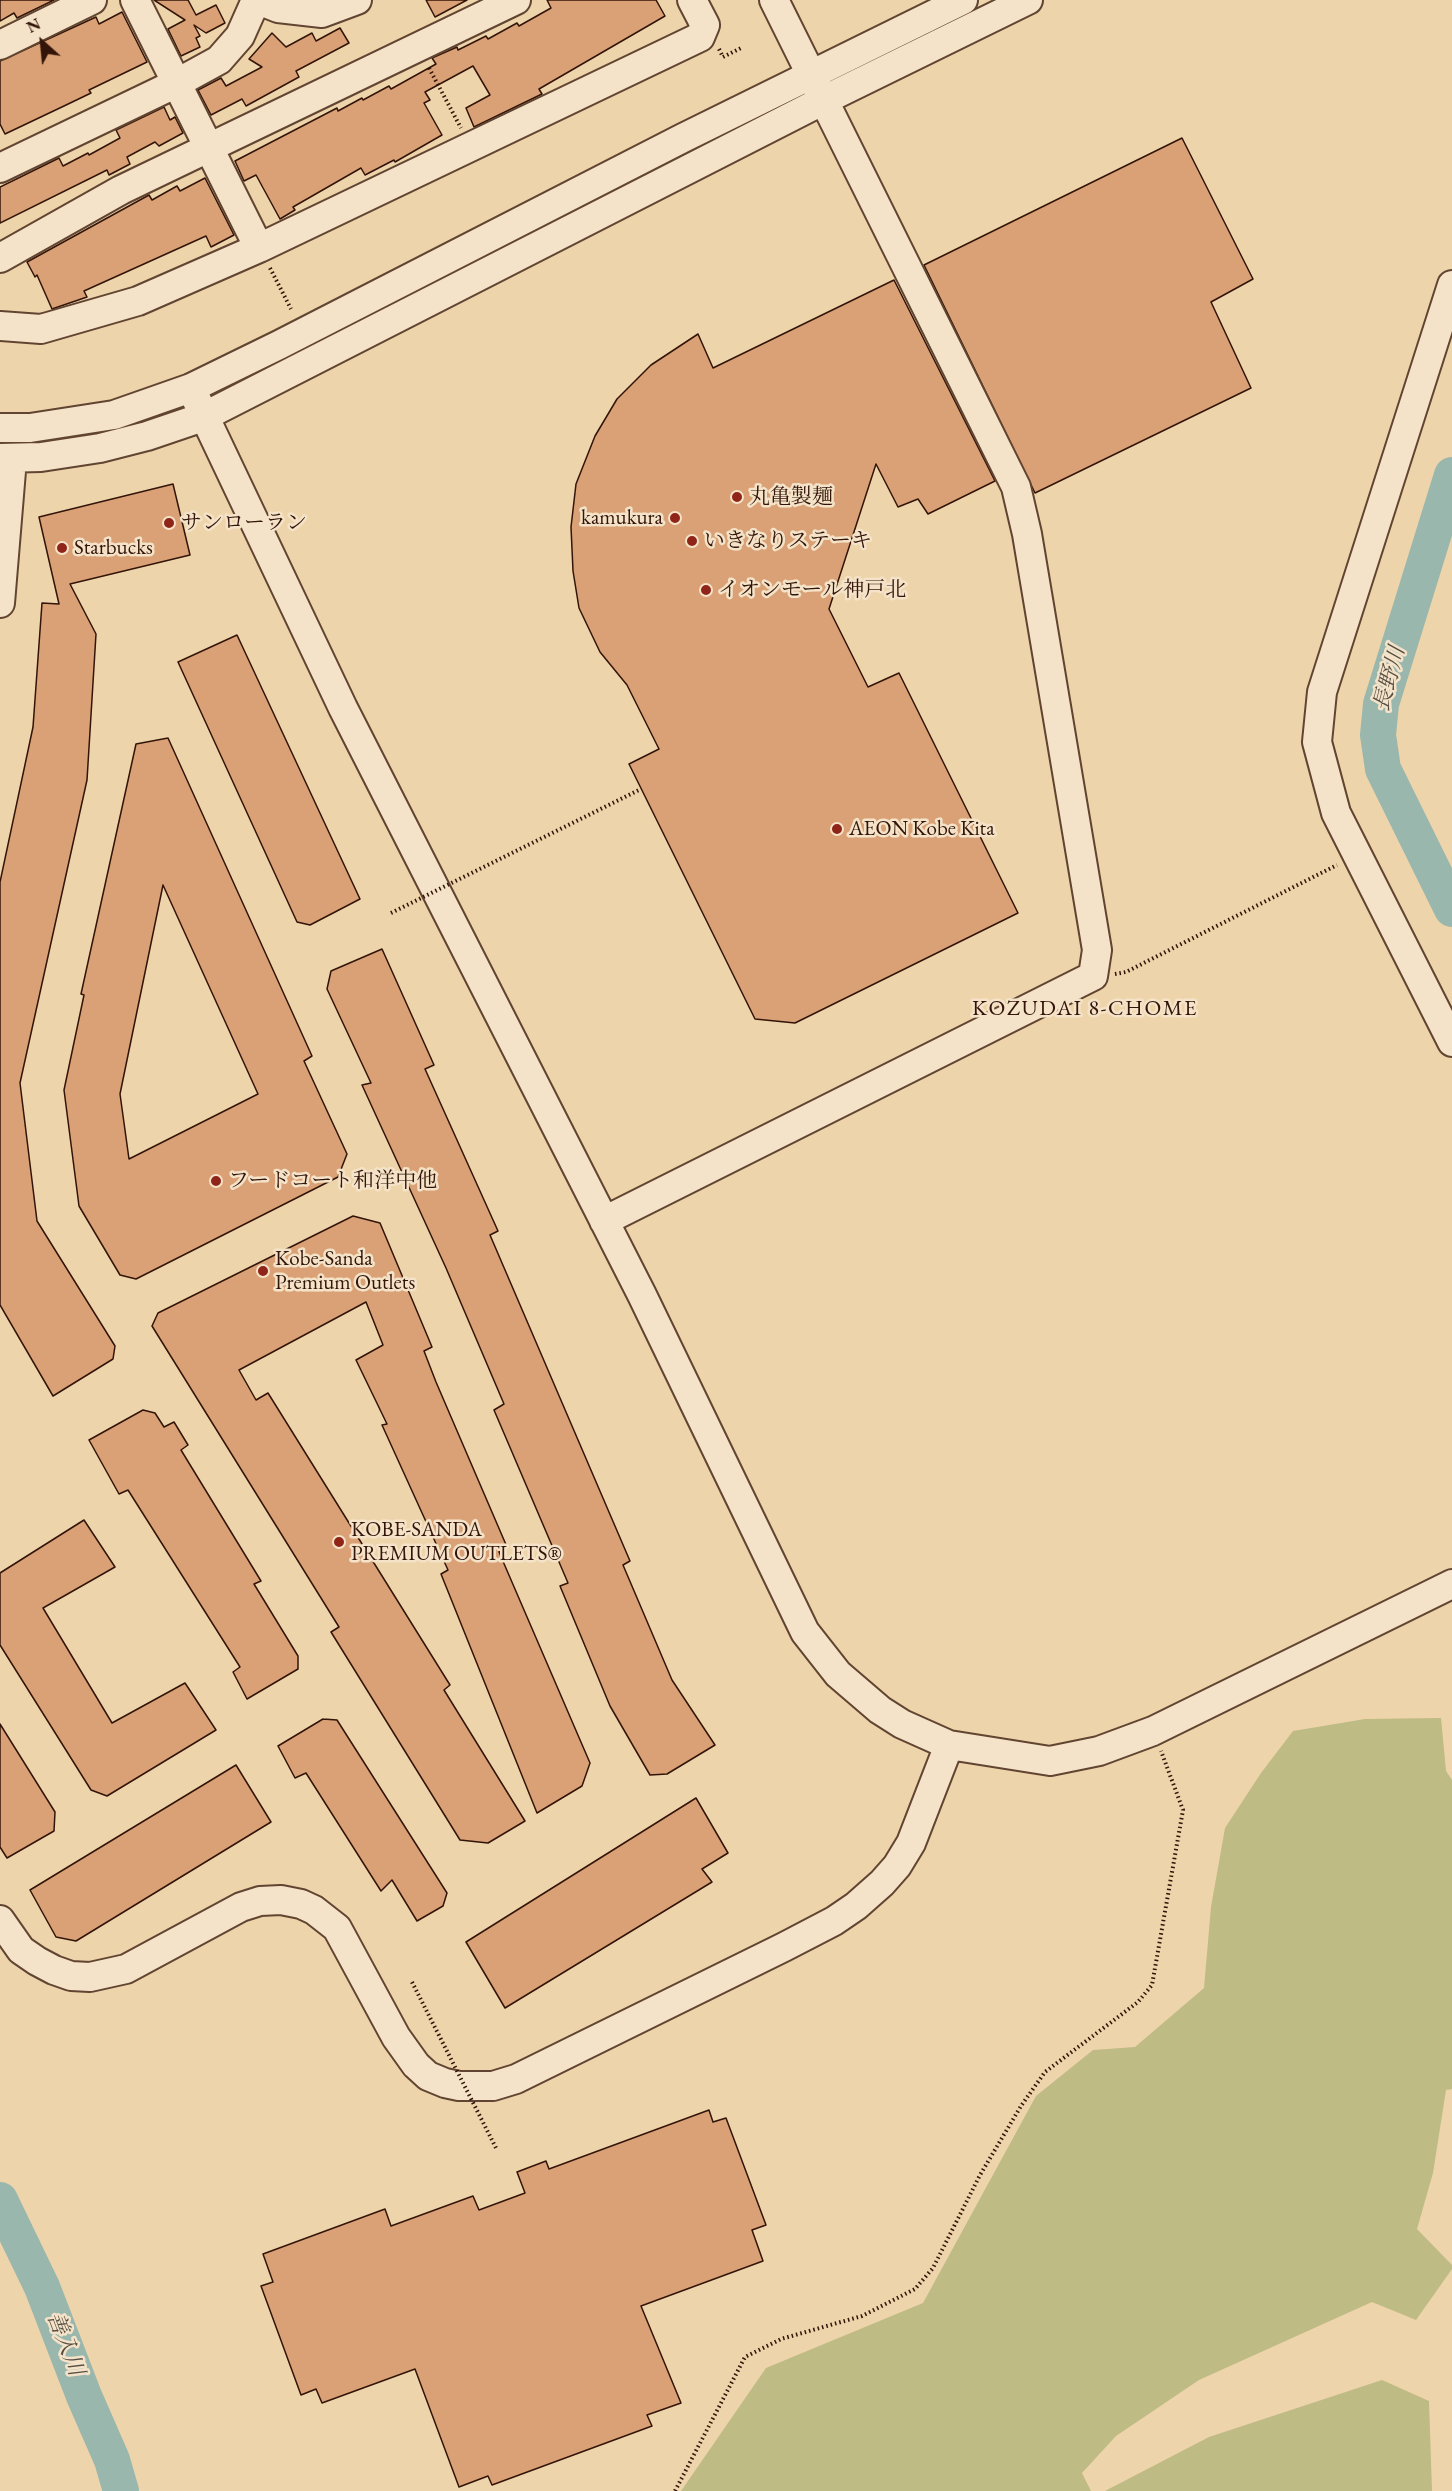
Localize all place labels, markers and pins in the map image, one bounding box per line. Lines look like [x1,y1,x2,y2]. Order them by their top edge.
place label: 丸亀製麺 [749,484,833,510]
marker: 丸亀製麺 [730,490,744,504]
place label: kamukura [581,505,663,531]
place label: サンローラン [181,510,307,536]
marker: kamukura [668,511,682,525]
marker: サンローラン [162,516,176,530]
place label: いきなりステーキ [704,528,872,554]
marker: いきなりステーキ [685,534,699,548]
place label: Starbucks [74,535,153,561]
marker: Starbucks [55,541,69,555]
place label: イオンモール神戸北 [718,577,906,603]
marker: イオンモール神戸北 [699,583,713,597]
place label: AEON Kobe Kita [849,816,995,842]
marker: AEON Kobe Kita [830,822,844,836]
place label: フードコート和洋中他 [228,1168,437,1194]
marker: フードコート和洋中他 [209,1174,223,1188]
place label: Kobe-Sanda Premium Outlets [275,1246,415,1296]
marker: Kobe-Sanda Premium Outlets [256,1264,270,1278]
place label: KOBE-SANDA PREMIUM OUTLETS® [351,1517,562,1567]
marker: KOBE-SANDA PREMIUM OUTLETS® [332,1535,346,1549]

